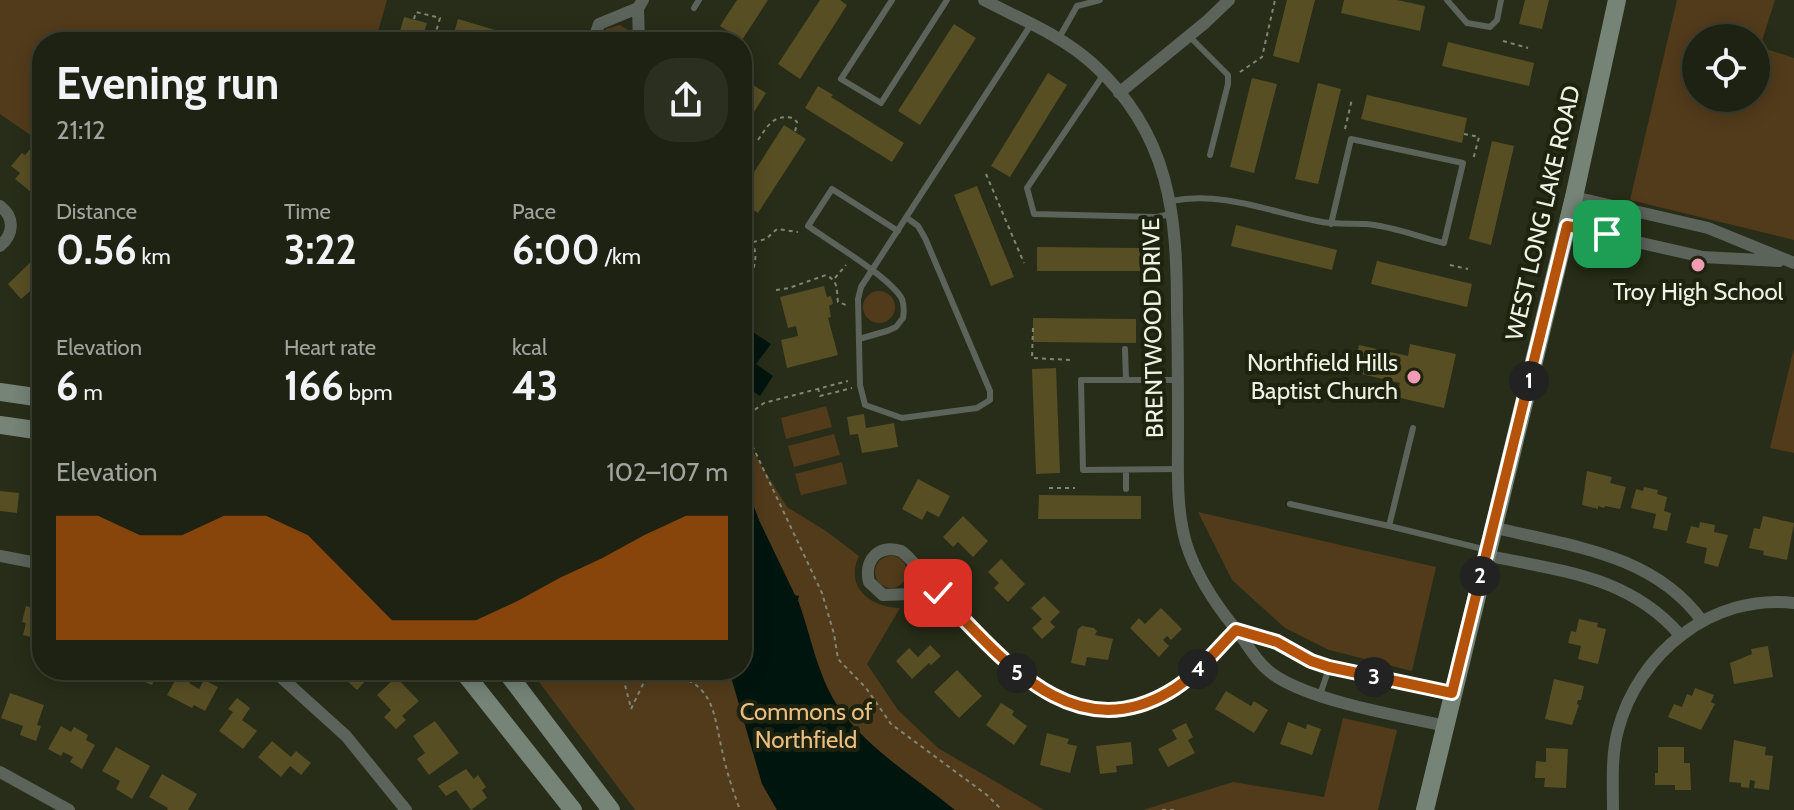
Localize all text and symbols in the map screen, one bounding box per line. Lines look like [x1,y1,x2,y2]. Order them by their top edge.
map controls [1682,24,1770,112]
button: locate [1682,24,1770,112]
text: Evening run [56,57,279,110]
button: share [644,58,728,142]
street label: WEST LONG LAKE ROAD [1499,83,1586,343]
text: 21:12 [56,114,106,146]
text: Distance [56,198,137,225]
text: Time [284,198,331,225]
text: Pace [512,198,556,225]
pin [1573,200,1641,268]
icon: arrive [1585,212,1629,256]
street label: BRENTWOOD DRIVE [1136,218,1169,438]
text: 0.56 [56,225,137,274]
text: 3:22 [284,225,357,274]
text: 6:00 [512,225,600,274]
text: km [137,243,171,270]
text: /km [600,243,641,270]
marker: Troy High School [1689,256,1707,274]
place label: Troy High School [1613,277,1784,306]
text: Elevation [56,334,142,361]
text: Heart rate [284,334,376,361]
text: kcal [512,334,547,361]
place label: Northfield Hills Baptist Church [1247,348,1398,405]
text: 6 [56,361,78,410]
text: 166 [284,361,344,410]
text: 43 [512,361,558,410]
pin: 1 [1509,361,1549,401]
text: 1 [1525,367,1533,394]
marker: Northfield Hills Baptist Church [1405,368,1423,386]
text: m [78,379,103,406]
text: bpm [344,379,392,406]
text: Elevation [56,456,158,488]
text: 102–107 m [606,456,728,488]
pin: 2 [1460,556,1500,596]
pin [904,559,972,627]
text: 2 [1474,562,1486,589]
icon: check [916,571,960,615]
pin: 4 [1178,649,1218,689]
pin: 5 [997,653,1037,693]
text: 4 [1191,655,1205,682]
pin: 3 [1354,657,1394,697]
text: 5 [1011,659,1023,686]
text: 3 [1368,663,1380,690]
park label: Commons of Northfield [740,697,872,754]

